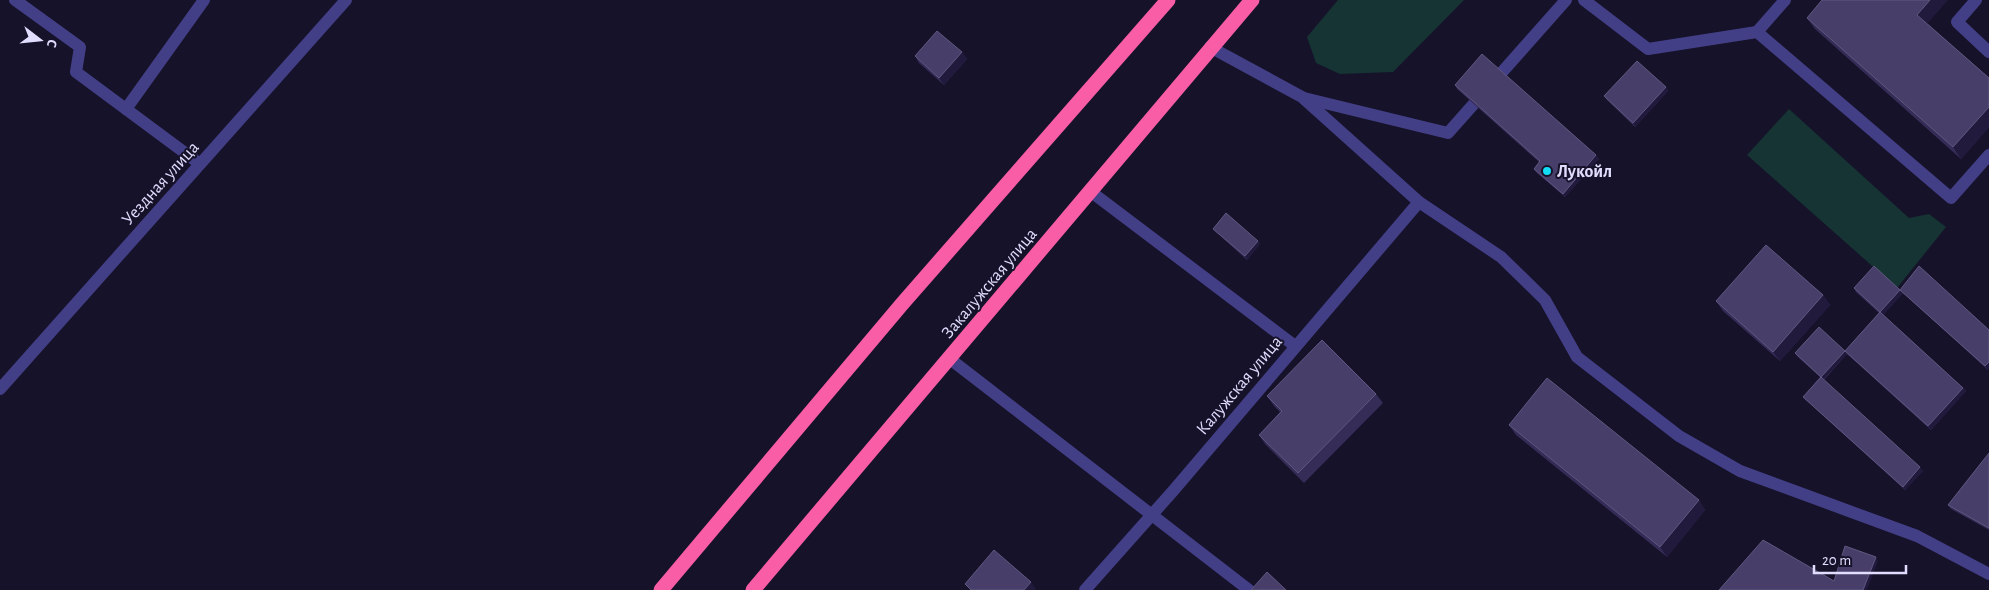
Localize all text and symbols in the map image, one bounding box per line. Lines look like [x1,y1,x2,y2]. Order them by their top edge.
north arrow [15,15,65,65]
text: С [44,38,59,49]
street label: Уездная улица [119,138,203,229]
place label: Лукойл [1557,163,1612,181]
marker: Лукойл [1541,165,1553,177]
street label: Закалужская улица [939,225,1041,342]
street label: Калужская улица [1193,333,1286,438]
scale bar [1814,542,1906,574]
text: 20 m [1822,553,1851,568]

